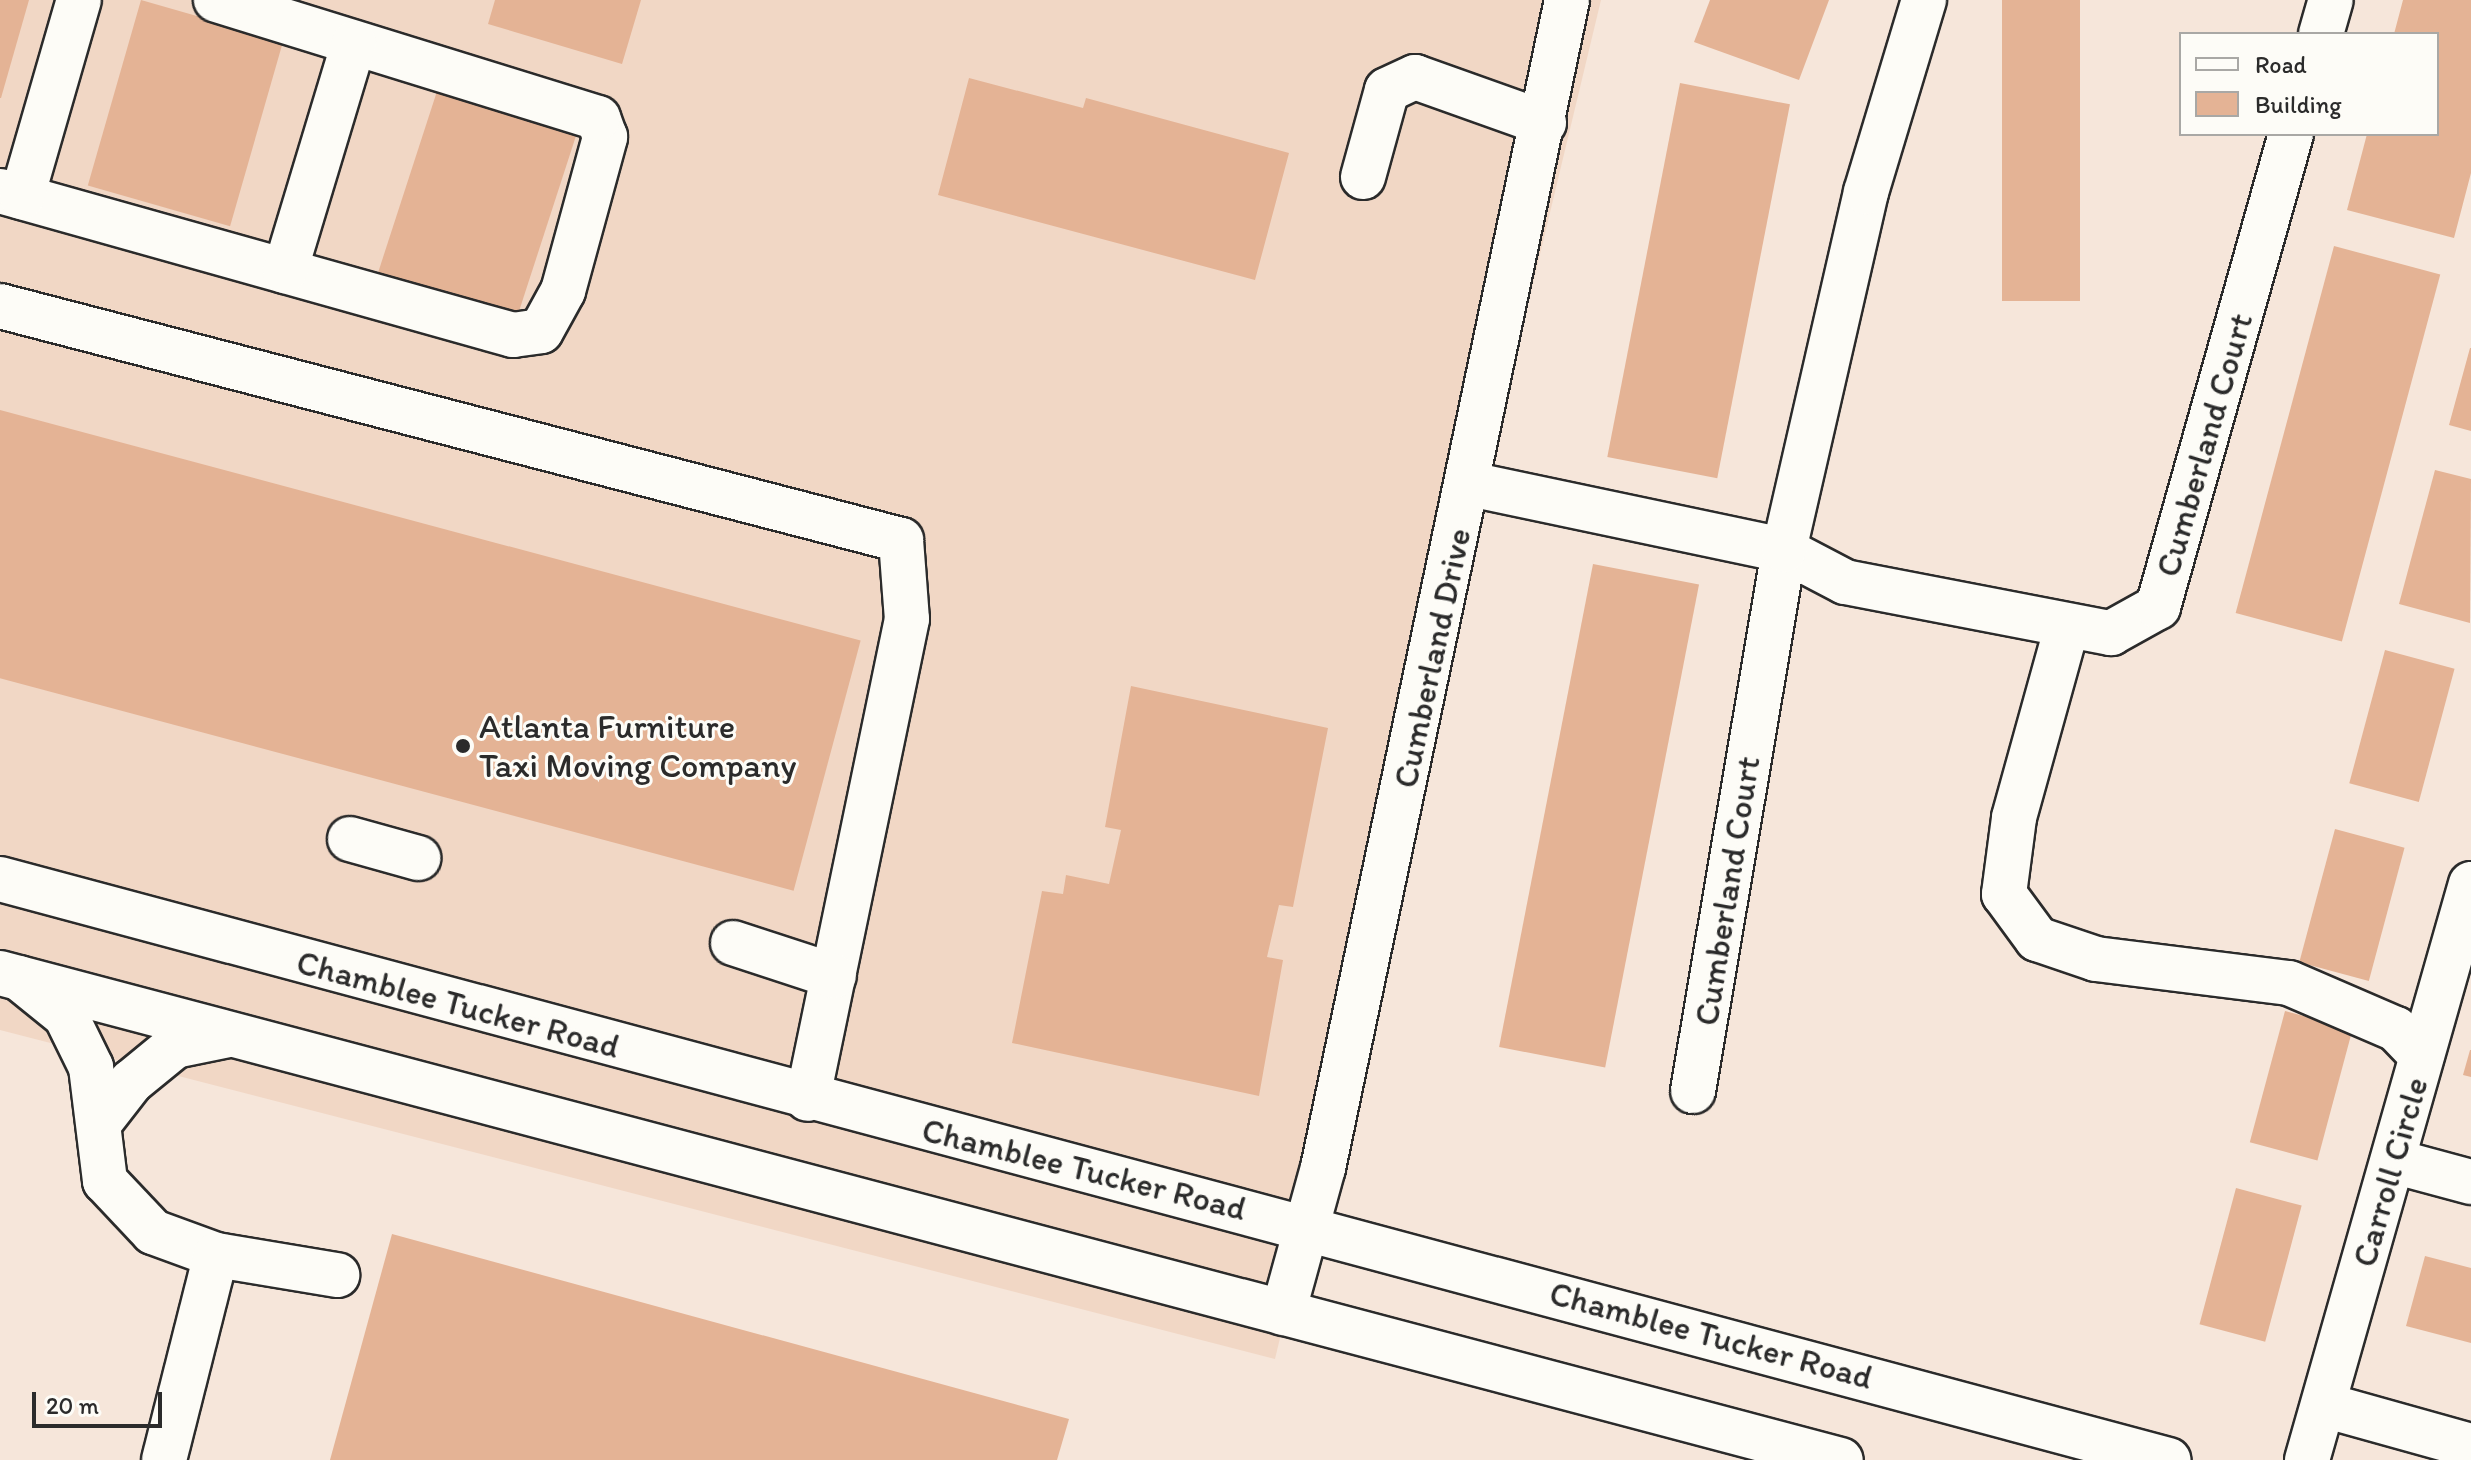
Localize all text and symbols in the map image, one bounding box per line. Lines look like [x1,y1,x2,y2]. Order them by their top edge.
legend [2179,32,2439,136]
text: Road [2255,50,2307,79]
text: Building [2255,90,2342,119]
street label: Cumberland Court [2147,309,2261,581]
street label: Cumberland Drive [1385,524,1479,792]
place label: Atlanta Furniture Taxi Moving Company [479,706,794,786]
marker: Atlanta Furniture Taxi Moving Company [454,737,472,755]
street label: Cumberland Court [1686,754,1768,1028]
street label: Chamblee Tucker Road [292,941,624,1067]
street label: Carroll Circle [2343,1072,2437,1272]
street label: Chamblee Tucker Road [918,1109,1250,1229]
street label: Chamblee Tucker Road [1545,1272,1877,1398]
scale bar [36,1376,166,1426]
text: 20 m [46,1391,99,1420]

